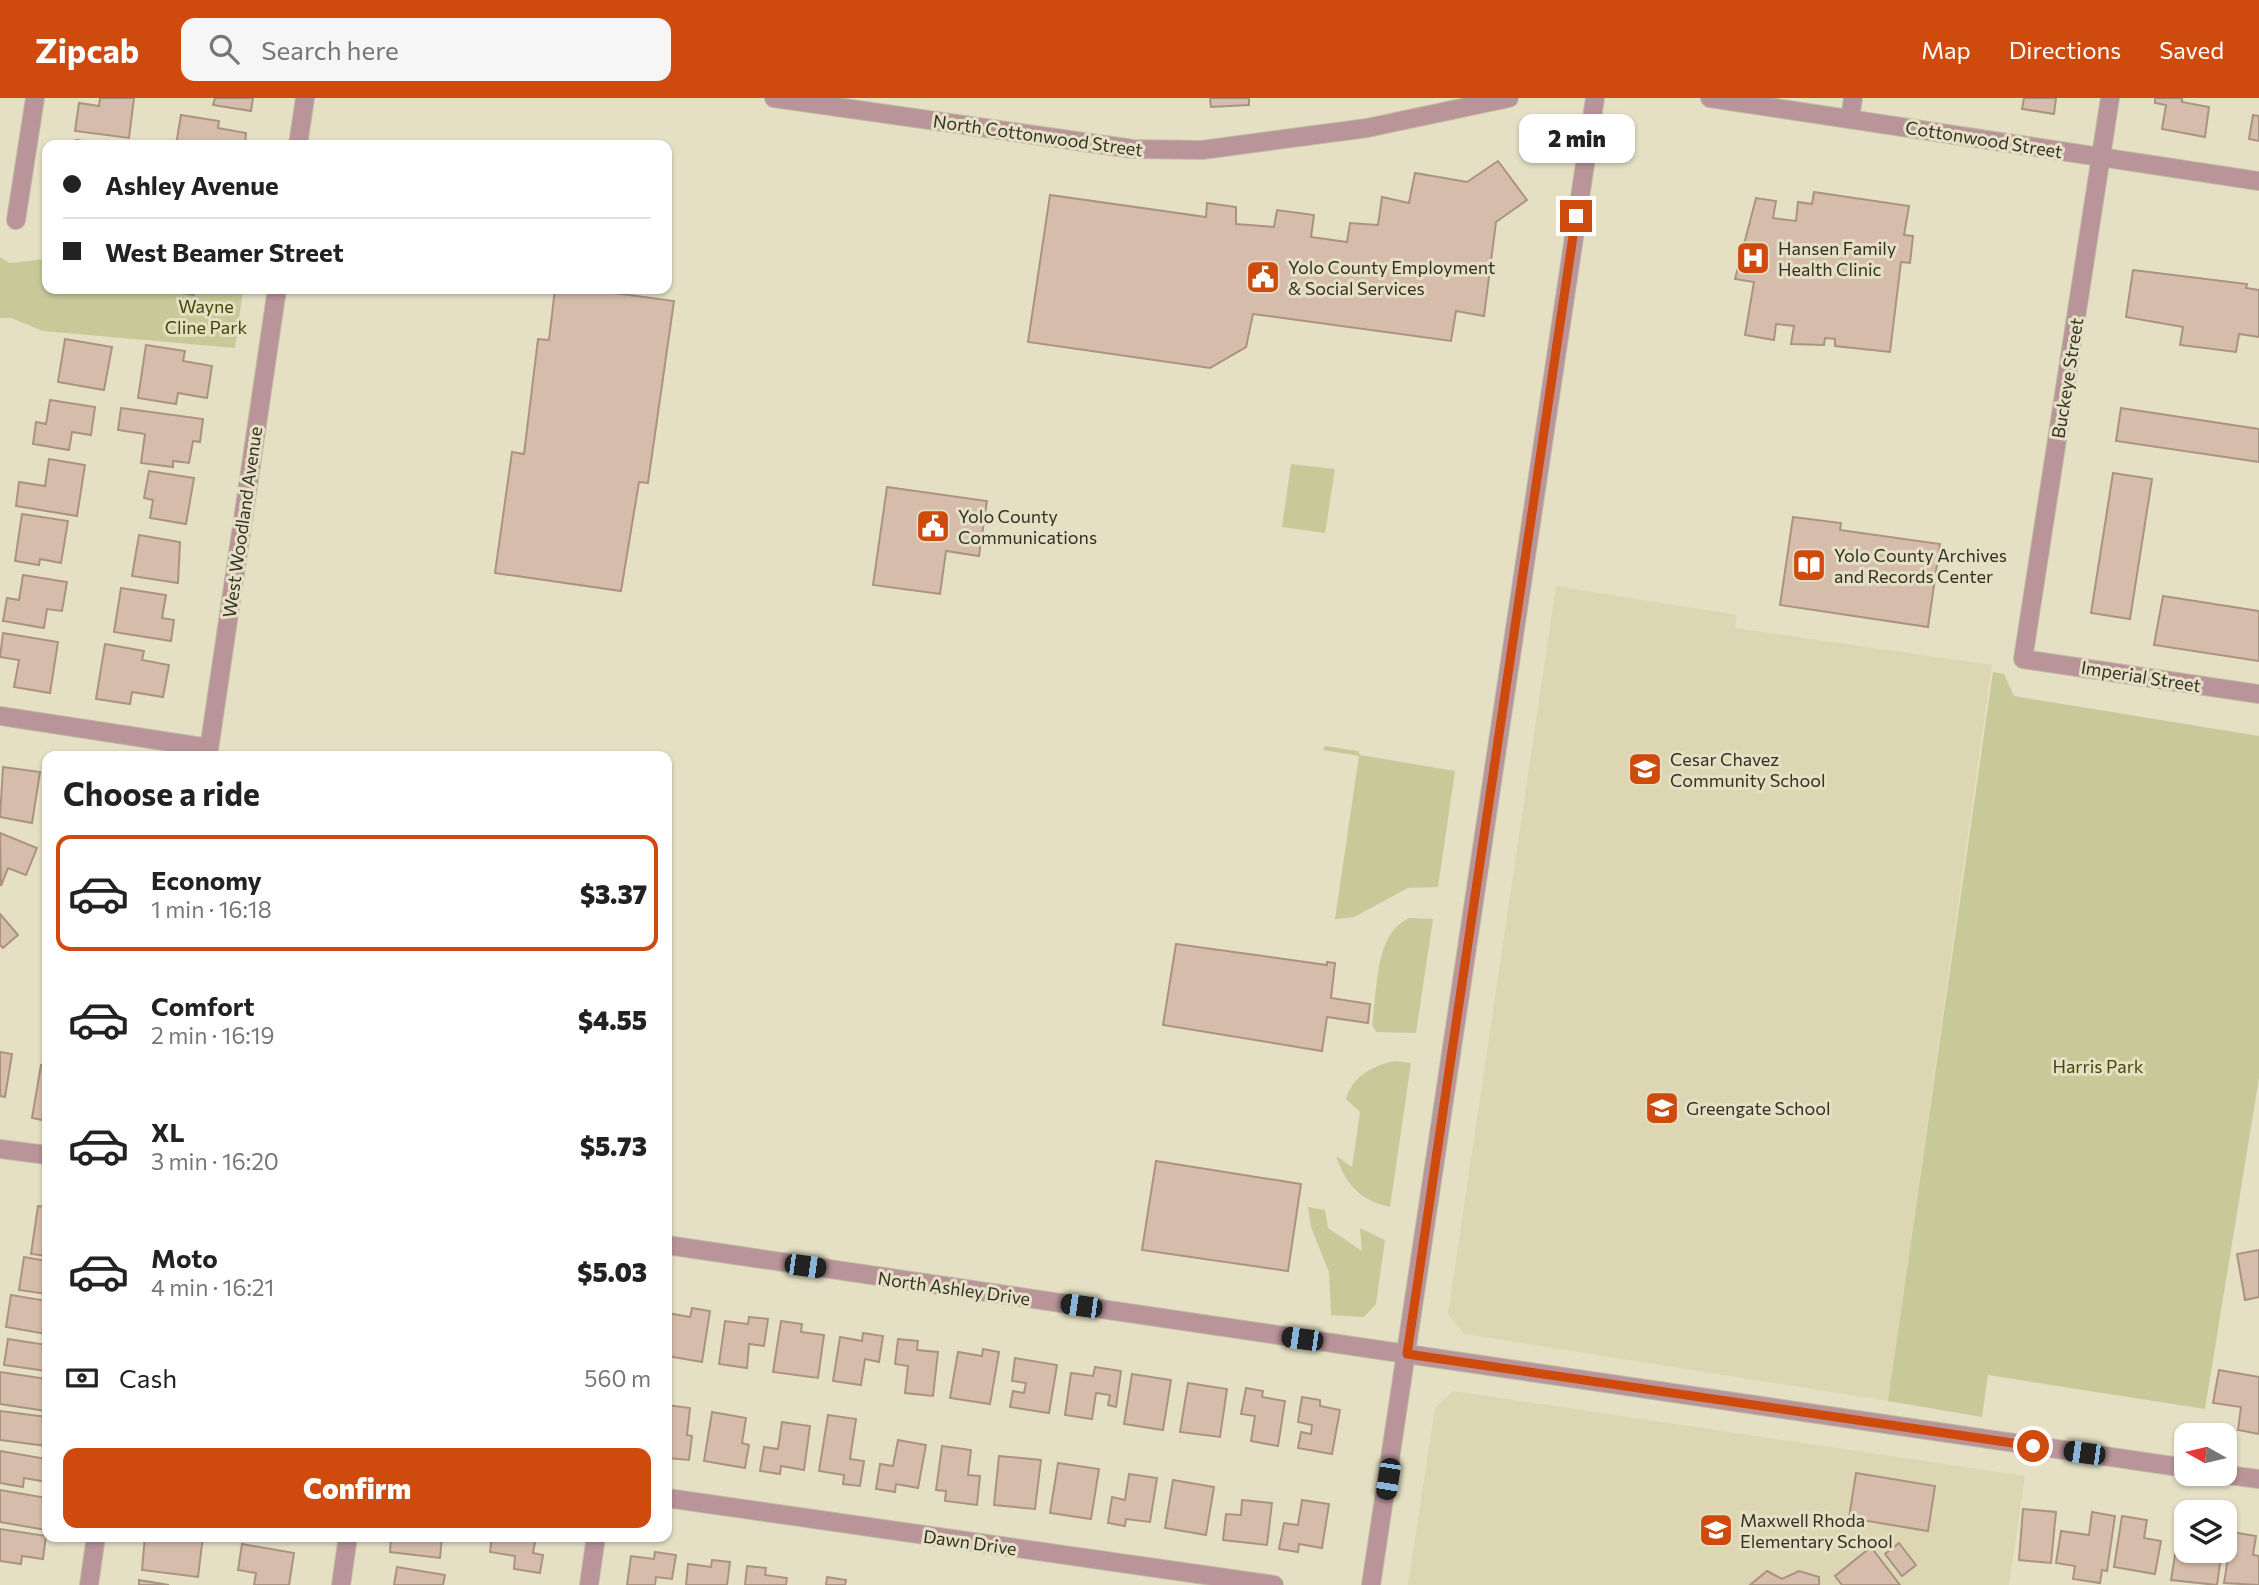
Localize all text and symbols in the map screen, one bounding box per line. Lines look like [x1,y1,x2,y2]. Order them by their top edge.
search box [181,18,671,81]
text: Zipcab [35,29,139,70]
icon: search [205,30,243,68]
text: Search here [261,34,399,65]
text: Map [1921,35,1971,64]
text: Directions [2009,35,2121,64]
text: Saved [2159,35,2224,64]
street label: North Cottonwood Street [932,109,1144,161]
callout: 2 min [1518,115,1634,164]
street label: Cottonwood Street [1904,116,2064,162]
text: 2 min [1548,124,1606,152]
text: Ashley Avenue [105,169,279,200]
route end [1560,200,1592,232]
text: West Beamer Street [105,236,344,267]
place label: Hansen Family Health Clinic [1778,237,1896,280]
hospital icon: Hansen Family Health Clinic [1734,239,1772,277]
place label: Yolo County Employment & Social Services [1288,256,1495,299]
public building icon: Yolo County Employment & Social Services [1244,258,1282,296]
park label: Wayne Cline Park [165,295,247,338]
street label: Buckeye Street [2047,316,2087,440]
street label: West Woodland Avenue [218,425,266,619]
place label: Yolo County Communications [958,505,1097,548]
public building icon: Yolo County Communications [914,507,952,545]
place label: Yolo County Archives and Records Center [1834,544,2007,587]
library icon: Yolo County Archives and Records Center [1790,546,1828,584]
street label: Imperial Street [2080,656,2202,696]
place label: Cesar Chavez Community School [1670,748,1826,791]
school or university icon: Cesar Chavez Community School [1626,750,1664,788]
text: Choose a ride [63,773,260,813]
icon: car [67,862,130,925]
text: Economy [151,864,262,895]
text: $3.37 [580,878,647,909]
text: 1 min · 16:18 [151,895,272,923]
icon: car [67,988,130,1051]
text: Comfort [151,990,254,1021]
text: $4.55 [578,1004,647,1035]
text: 2 min · 16:19 [151,1021,275,1049]
park label: Harris Park [2052,1055,2144,1077]
school or university icon: Greengate School [1643,1089,1681,1127]
place label: Greengate School [1686,1097,1830,1119]
icon: car [67,1114,130,1177]
text: XL [151,1116,185,1147]
text: $5.73 [580,1130,647,1161]
text: 3 min · 16:20 [151,1147,279,1175]
icon: car [67,1240,130,1303]
text: Moto [151,1242,218,1273]
car [783,1253,828,1279]
text: $5.03 [577,1256,647,1287]
street label: North Ashley Drive [876,1266,1032,1310]
text: 4 min · 16:21 [151,1273,274,1301]
car [1059,1293,1104,1319]
car [1280,1326,1325,1352]
icon: cash [63,1359,101,1397]
text: Cash [119,1362,177,1393]
text: 560 m [584,1364,651,1392]
north arrow [2174,1423,2236,1486]
map controls [2174,1423,2237,1563]
route start [2017,1430,2049,1462]
car [2062,1440,2107,1466]
button: Confirm [63,1448,651,1528]
car [1375,1457,1402,1501]
button: layers [2174,1500,2237,1563]
place label: Maxwell Rhoda Elementary School [1740,1509,1893,1552]
school or university icon: Maxwell Rhoda Elementary School [1697,1511,1735,1549]
street label: Dawn Drive [922,1525,1018,1559]

